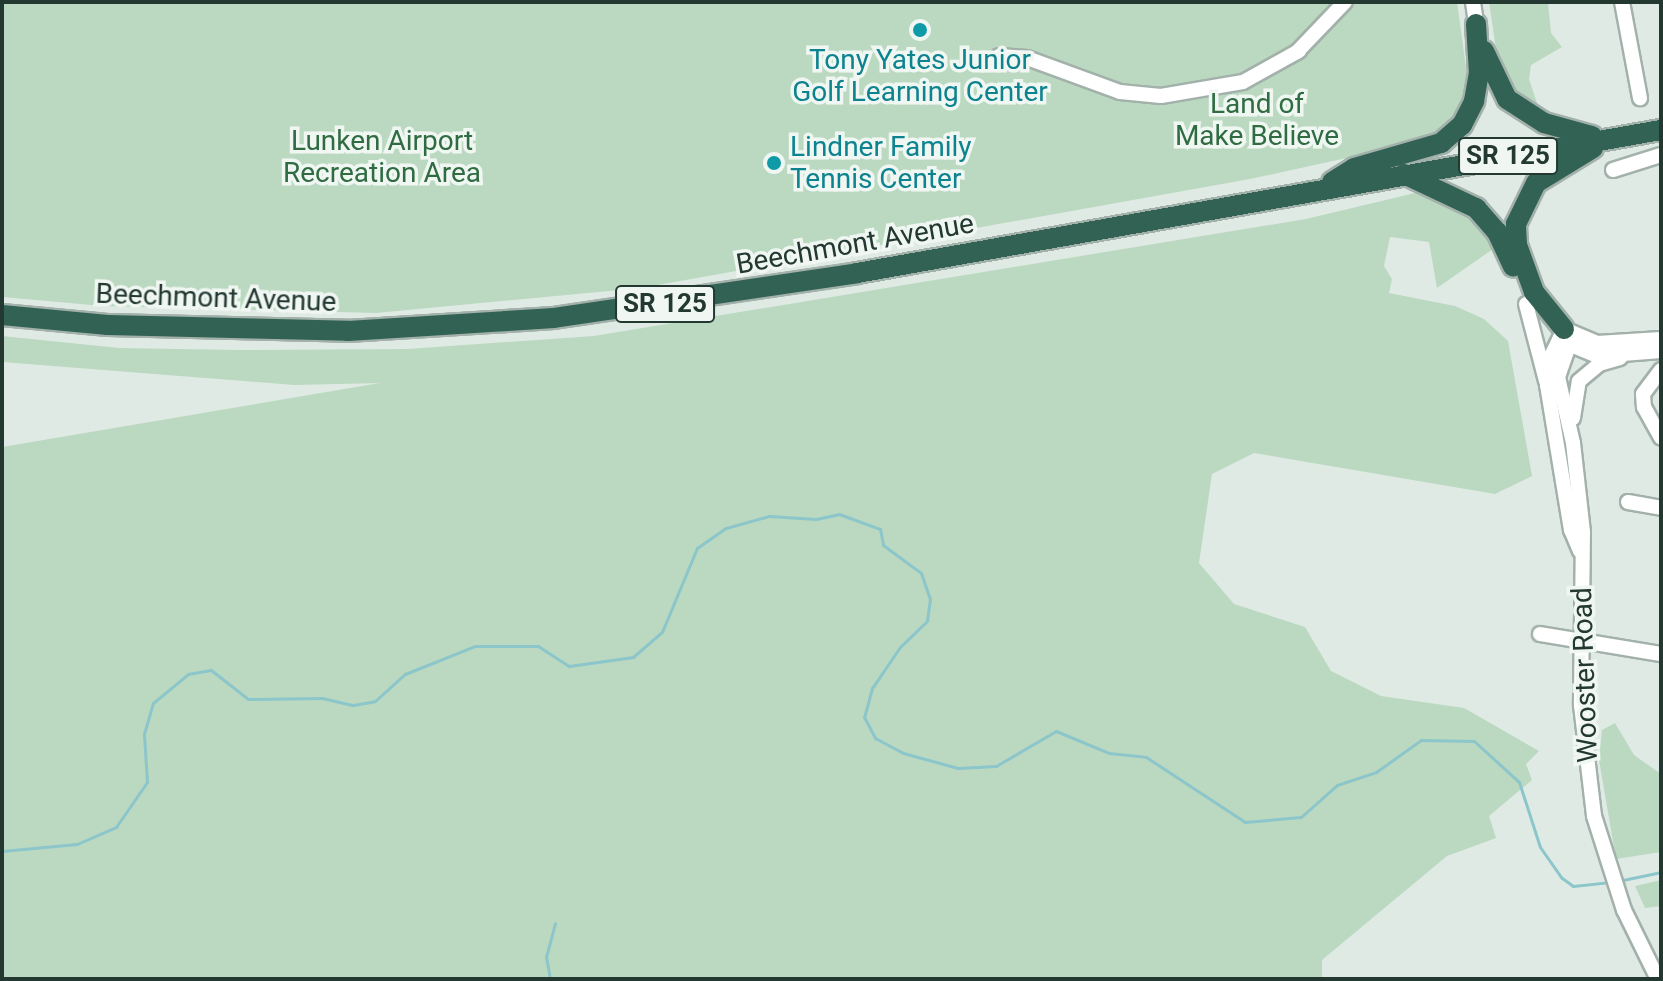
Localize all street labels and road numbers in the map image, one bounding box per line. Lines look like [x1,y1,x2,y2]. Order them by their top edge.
road number: SR 125 [1458,134,1558,178]
street label: Beechmont Avenue [733,207,977,281]
street label: Beechmont Avenue [95,277,337,319]
road number: SR 125 [615,282,715,326]
street label: Wooster Road [1565,587,1605,763]

